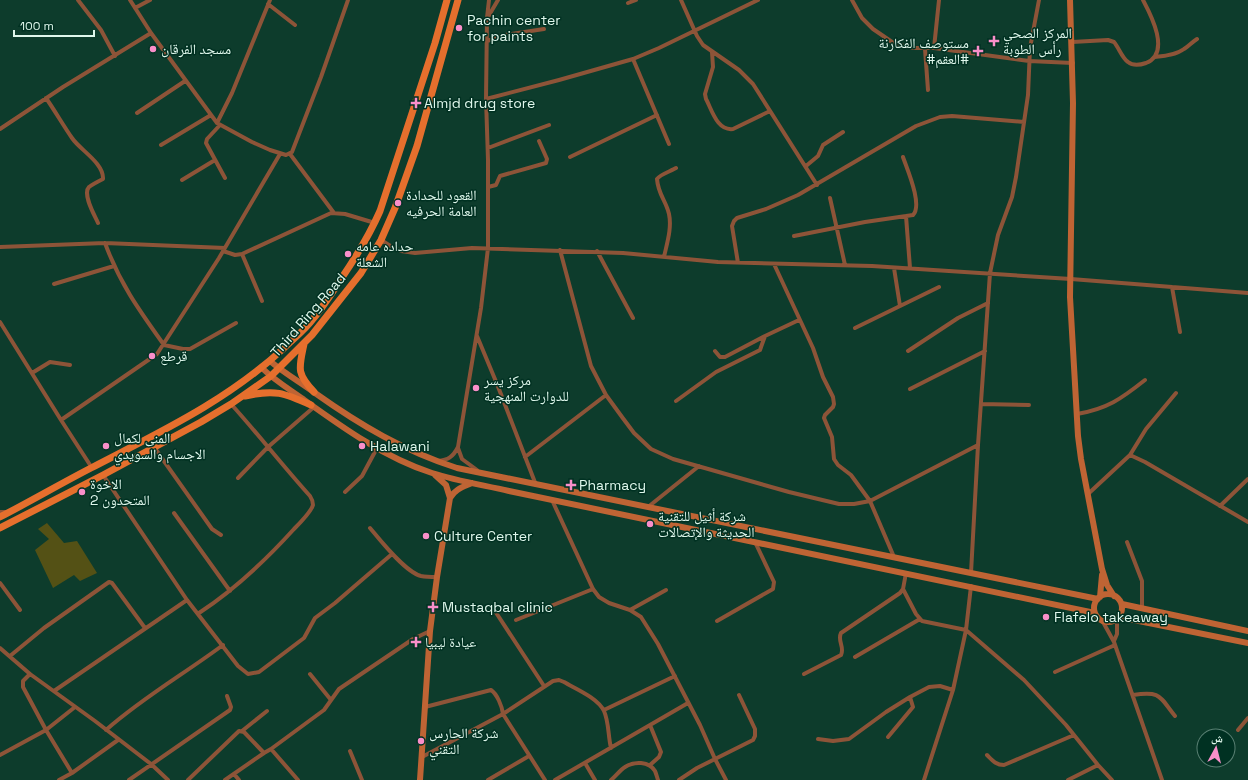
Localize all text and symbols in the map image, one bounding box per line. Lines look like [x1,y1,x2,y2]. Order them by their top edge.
place label: Pachin center for paints [467,11,560,45]
scale bar [14,12,94,38]
text: 100 m [20,18,54,34]
marker: Pachin center for paints [454,23,464,33]
place label: المركز الصحي رأس الطوبة [1003,24,1072,58]
place label: مستوصف الفكارنة #العقم# [878,34,969,69]
marker: المركز الصحي رأس الطوبة [988,35,1000,47]
place label: مسجد الفرقان [161,40,231,58]
marker: مسجد الفرقان [148,44,158,54]
marker: مستوصف الفكارنة #العقم# [972,45,984,57]
place label: Almjd drug store [424,94,535,112]
marker: Almjd drug store [411,98,421,108]
place label: القعود للحدادة العامة الحرفيه [406,186,477,220]
marker: القعود للحدادة العامة الحرفيه [393,198,403,208]
place label: حداده عامه الشعلة [356,237,413,271]
marker: حداده عامه الشعلة [343,249,353,259]
street label: Third Ring Road [267,269,349,361]
place label: قرطع [160,347,188,366]
marker: قرطع [147,351,157,361]
place label: مركز يسر للدوارت المنهجية [483,371,569,405]
marker: مركز يسر للدوارت المنهجية [471,383,481,393]
place label: المنى لكمال الاجسام والسويدي [114,429,206,466]
place label: Halawani [370,437,430,455]
marker: المنى لكمال الاجسام والسويدي [101,441,111,451]
marker: Halawani [357,441,367,451]
place label: الاخوة المتحدون 2 [90,475,150,509]
place label: Pharmacy [579,476,646,494]
marker: Pharmacy [566,480,576,490]
marker: الاخوة المتحدون 2 [77,487,87,497]
place label: شركة أثيل للتقنية الحديثة والإتصالات [658,507,754,541]
marker: شركة أثيل للتقنية الحديثة والإتصالات [645,519,655,529]
place label: Culture Center [434,527,532,545]
marker: Culture Center [421,531,431,541]
place label: Mustaqbal clinic [442,598,553,616]
marker: Mustaqbal clinic [427,601,439,613]
place label: Flafelo takeaway [1054,608,1168,626]
marker: Flafelo takeaway [1041,612,1051,622]
place label: عيادة ليبيا [425,633,476,651]
marker: عيادة ليبيا [410,636,422,648]
place label: شركة الحارس التقني [429,724,498,761]
north arrow [1196,728,1236,768]
text: ش [1210,730,1224,747]
marker: شركة الحارس التقني [416,736,426,746]

